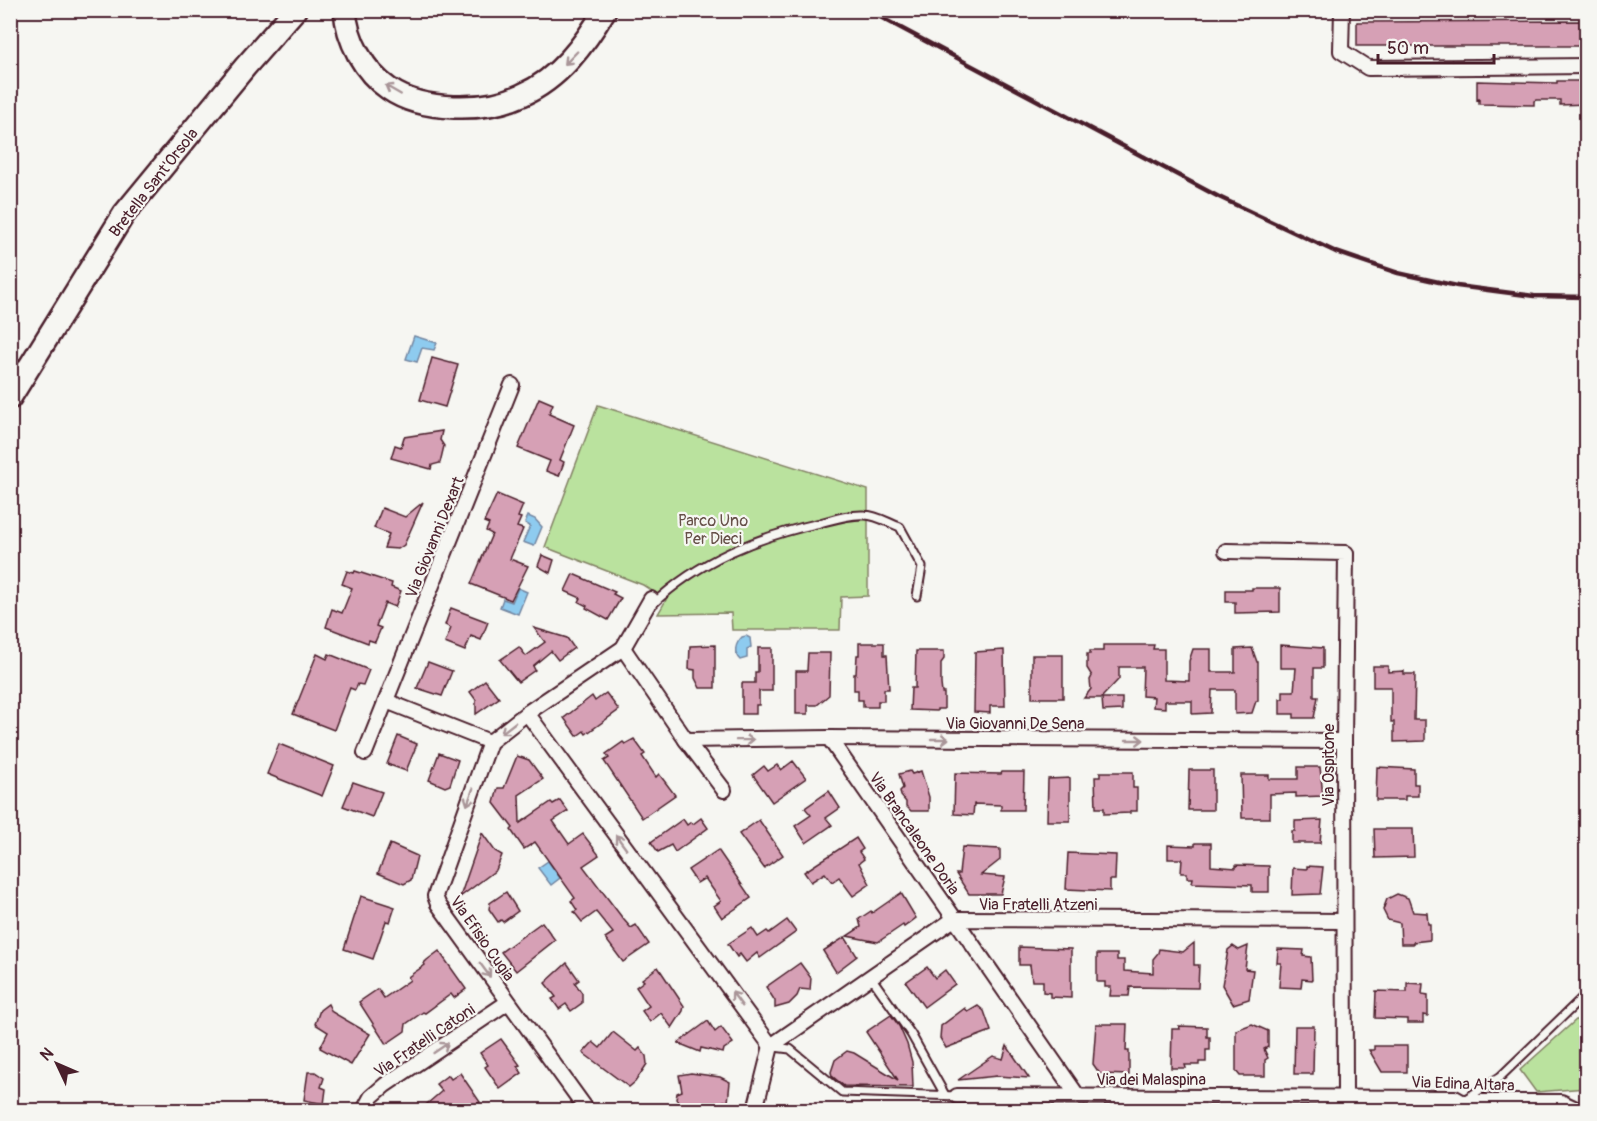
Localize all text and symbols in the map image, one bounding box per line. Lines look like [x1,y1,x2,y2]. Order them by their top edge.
scale bar [1378,27,1494,65]
text: 50 m [1387,37,1429,60]
one-way arrow [563,50,578,65]
one-way arrow [385,84,402,96]
street label: Bretella Sant'Orsola [105,124,203,241]
street label: Via Giovanni Dexart [401,473,469,601]
park label: Parco Uno Per Dieci [678,511,748,549]
street label: Via Giovanni De Sena [946,714,1084,734]
one-way arrow [501,721,517,734]
street label: Via Ospitone [1319,723,1339,806]
one-way arrow [929,733,949,745]
one-way arrow [734,734,754,746]
one-way arrow [1124,734,1144,746]
street label: Via Brancaleone Doria [864,769,964,899]
one-way arrow [464,787,475,806]
one-way arrow [615,834,628,850]
street label: Via Efisio Cugia [445,892,519,985]
street label: Via Fratelli Atzeni [979,895,1097,915]
one-way arrow [479,962,491,978]
one-way arrow [731,992,743,1008]
street label: Via Fratelli Catoni [370,1000,479,1082]
north arrow [27,1034,87,1094]
one-way arrow [432,1042,449,1054]
text: N [36,1043,58,1065]
street label: Via dei Malaspina [1096,1070,1206,1090]
street label: Via Edina Altara [1411,1072,1515,1096]

